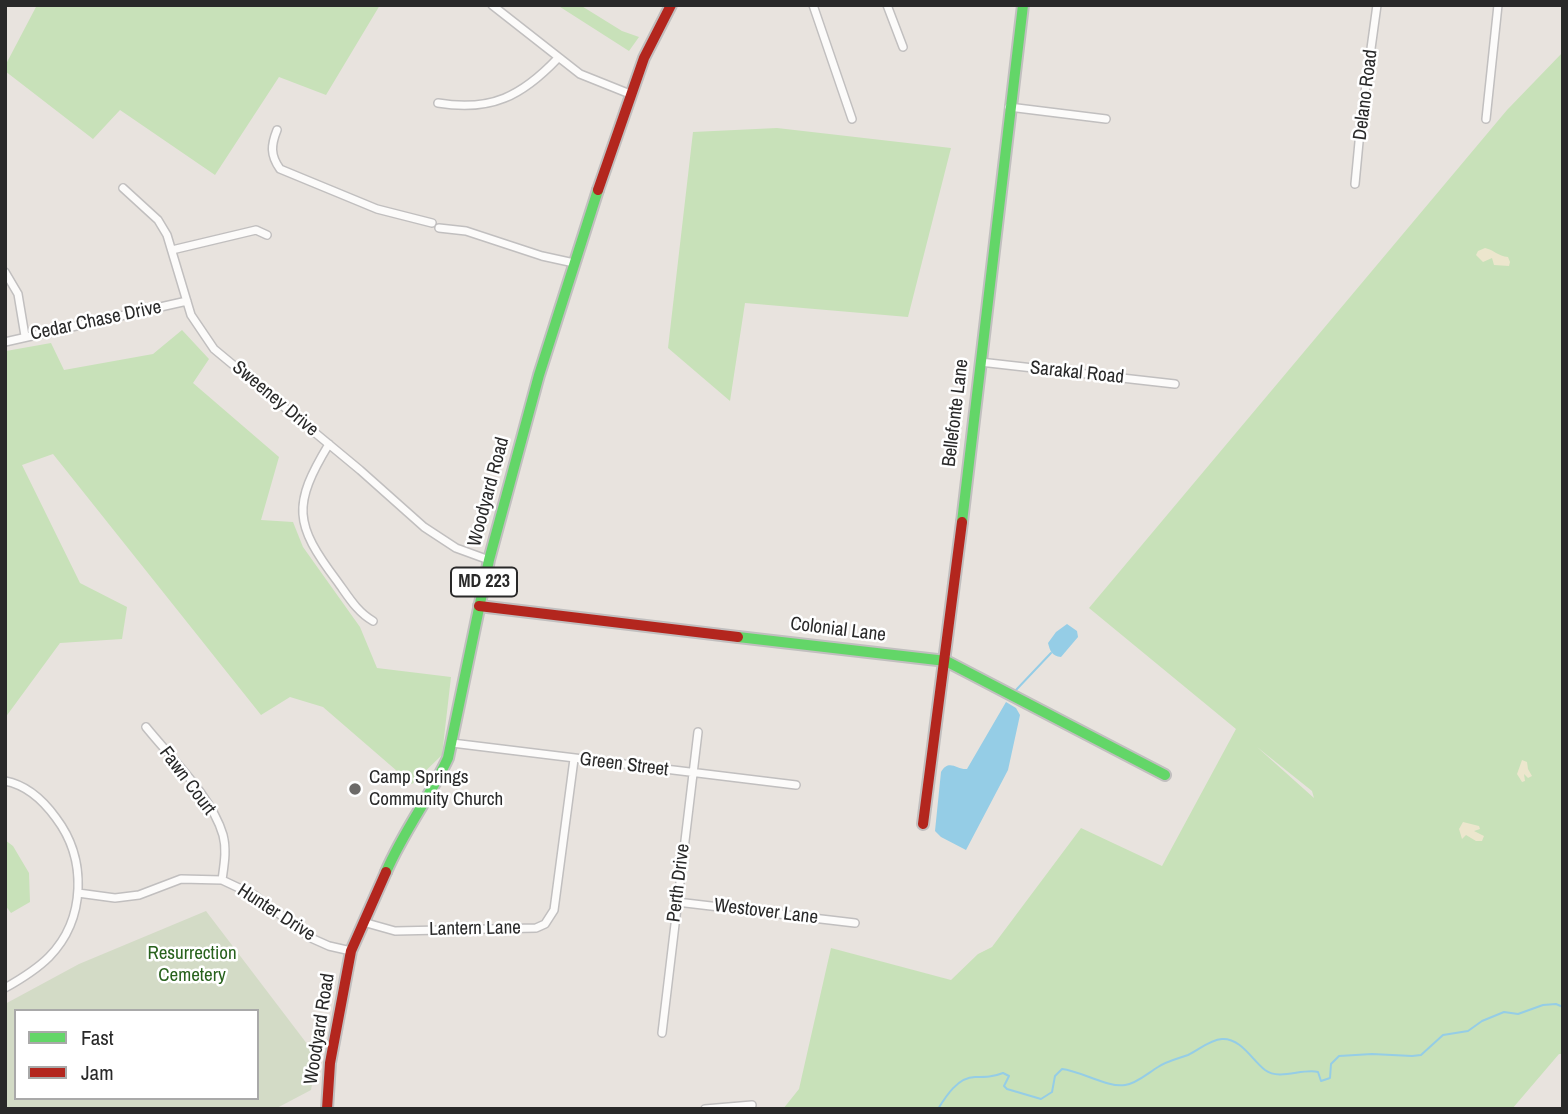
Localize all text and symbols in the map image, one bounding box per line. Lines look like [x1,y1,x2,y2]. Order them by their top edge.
street label: Delano Road [1349,48,1383,142]
street label: Cedar Chase Drive [28,296,164,346]
street label: Sweeney Drive [227,356,323,442]
street label: Sarakal Road [1029,357,1125,389]
street label: Bellefonte Lane [938,358,974,468]
street label: Woodyard Road [463,435,515,549]
road number: MD 223 [451,568,517,596]
street label: Colonial Lane [789,613,887,647]
street label: Fawn Court [154,742,220,820]
street label: Green Street [578,748,670,782]
place label: Camp Springs Community Church [369,767,503,811]
marker: Camp Springs Community Church [347,781,363,797]
street label: Perth Drive [663,843,695,923]
street label: Hunter Drive [233,879,319,947]
street label: Westover Lane [713,894,819,930]
street label: Lantern Lane [429,917,521,941]
park label: Resurrection Cemetery [147,943,237,987]
street label: Woodyard Road [300,972,340,1086]
legend [14,1009,259,1100]
text: Fast [81,1023,114,1052]
text: Jam [81,1058,114,1087]

